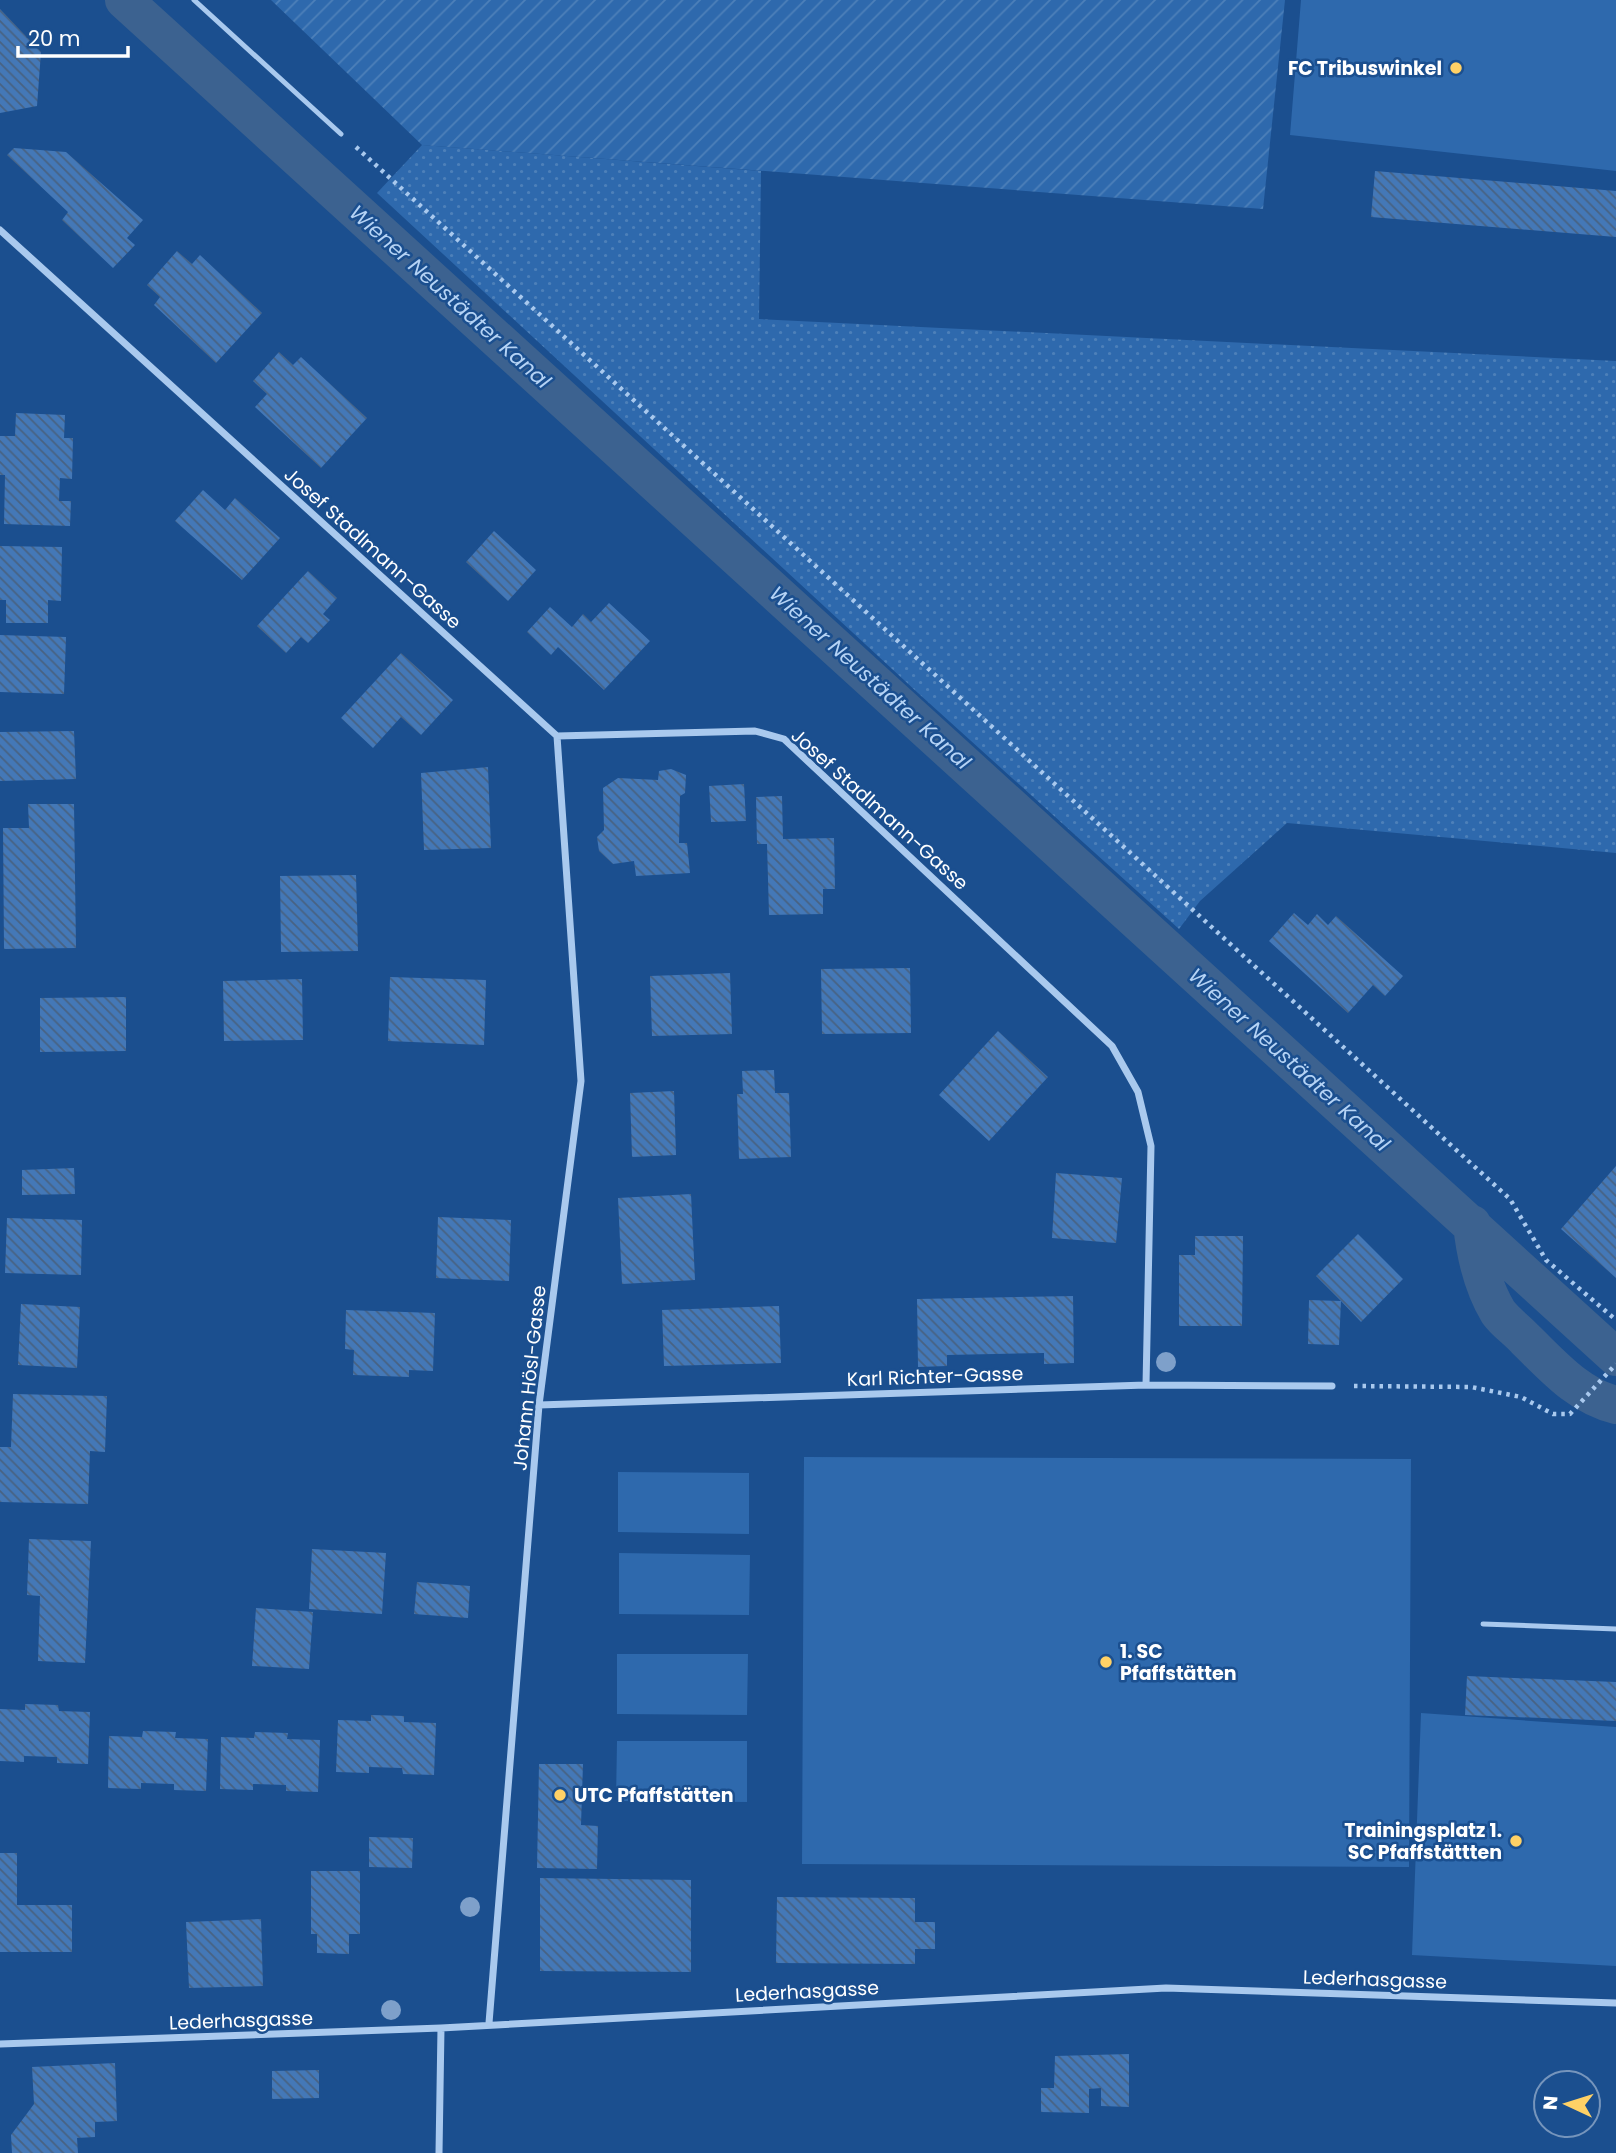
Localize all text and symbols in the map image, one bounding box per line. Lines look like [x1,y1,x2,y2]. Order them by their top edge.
scale bar [18,14,128,58]
text: 20 m [28,24,81,53]
place label: FC Tribuswinkel [1288,55,1442,82]
marker: FC Tribuswinkel [1448,60,1464,76]
water label: Wiener Neustädter Kanal [343,198,558,396]
street label: Josef Stadlmann-Gasse [278,461,467,635]
water label: Wiener Neustädter Kanal [763,579,978,777]
street label: Josef Stadlmann-Gasse [785,722,974,896]
water label: Wiener Neustädter Kanal [1182,961,1397,1159]
street label: Johann Hösl-Gasse [506,1284,553,1472]
street label: Karl Richter-Gasse [846,1360,1024,1393]
place label: 1. SC Pfaffstätten [1120,1638,1236,1687]
marker: 1. SC Pfaffstätten [1098,1654,1114,1670]
place label: UTC Pfaffstätten [574,1782,734,1809]
marker: UTC Pfaffstätten [552,1787,568,1803]
place label: Trainingsplatz 1. SC Pfaffstättten [1344,1817,1502,1866]
marker: Trainingsplatz 1. SC Pfaffstättten [1508,1833,1524,1849]
street label: Lederhasgasse [1303,1963,1447,1996]
street label: Lederhasgasse [734,1974,880,2009]
street label: Lederhasgasse [169,2004,313,2037]
north arrow [1532,2069,1602,2139]
text: N [1537,2095,1565,2111]

